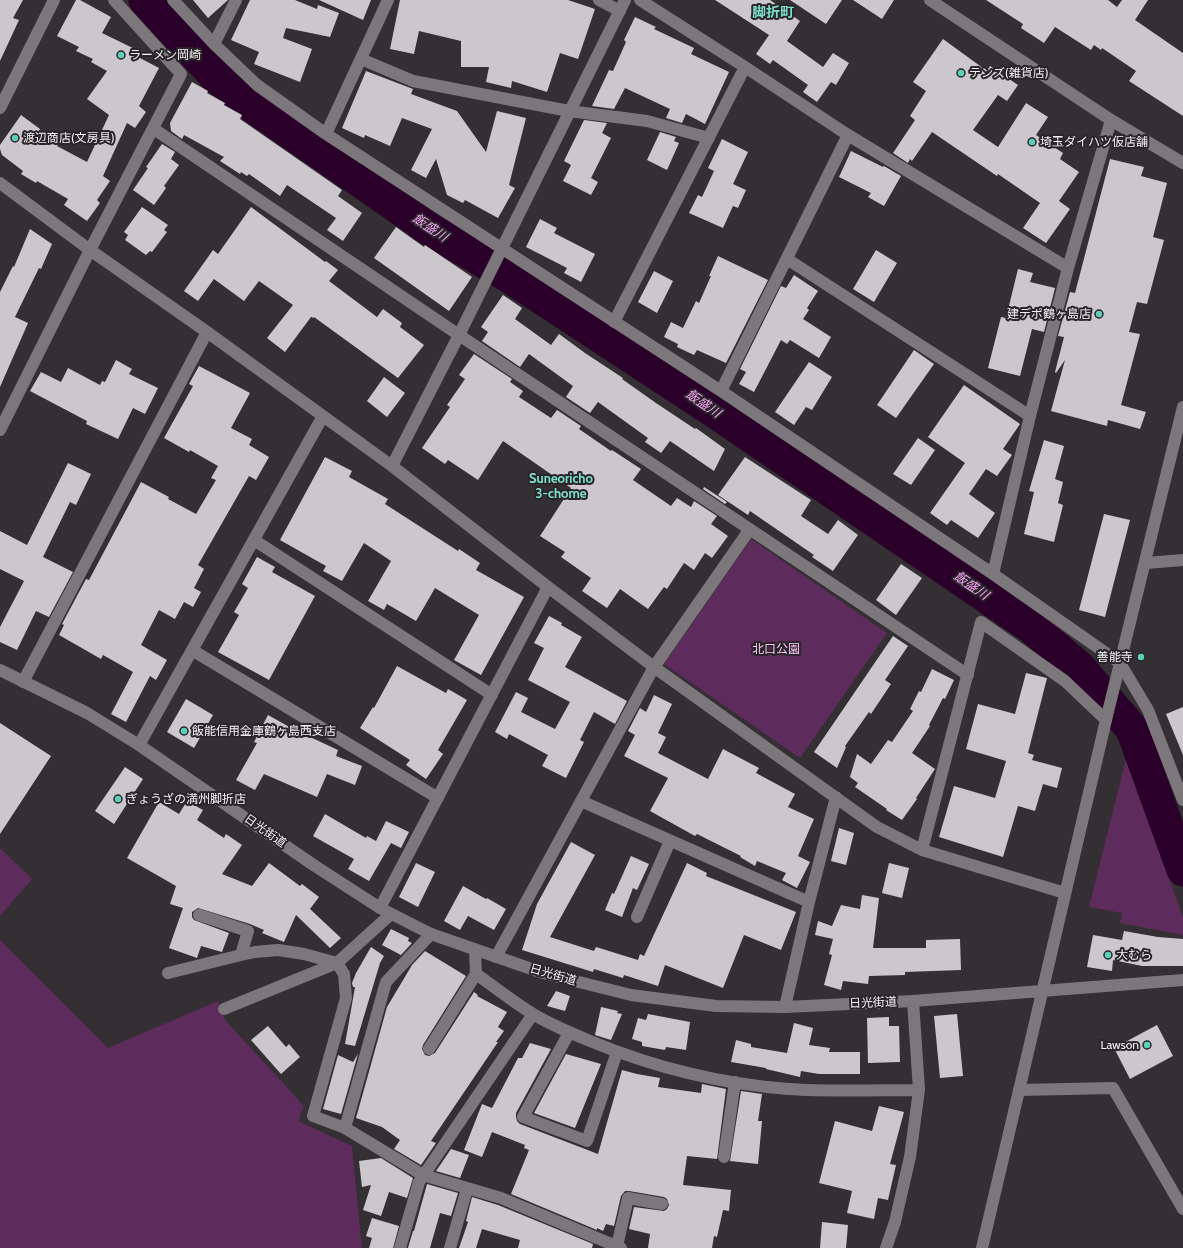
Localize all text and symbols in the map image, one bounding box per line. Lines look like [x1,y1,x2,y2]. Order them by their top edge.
district label: 脚折町 [752,5,794,21]
place label: ラーメン岡崎 [129,48,201,62]
marker: ラーメン岡崎 [116,50,126,60]
place label: テンズ(雑貨店) [969,66,1049,80]
marker: テンズ(雑貨店) [956,68,966,78]
place label: 渡辺商店(文房具) [23,131,115,145]
marker: 渡辺商店(文房具) [10,133,20,143]
place label: 埼玉ダイハツ仮店舗 [1040,135,1148,149]
marker: 埼玉ダイハツ仮店舗 [1027,137,1037,147]
water label: 飯盛川 [409,211,451,245]
place label: 建デポ鶴ヶ島店 [1007,307,1091,321]
marker: 建デポ鶴ヶ島店 [1094,309,1104,319]
water label: 飯盛川 [682,387,724,421]
district label: Suneoricho 3-chome [529,471,593,502]
water label: 飯盛川 [950,569,992,603]
park label: 北口公園 [752,642,800,656]
place label: 善能寺 [1097,650,1133,664]
marker: 善能寺 [1136,652,1146,662]
place label: 飯能信用金庫鶴ヶ島西支店 [192,724,336,738]
marker: 飯能信用金庫鶴ヶ島西支店 [179,726,189,736]
place label: ぎょうざの満州脚折店 [126,792,246,806]
marker: ぎょうざの満州脚折店 [113,794,123,804]
street label: 日光街道 [241,811,289,851]
place label: 大むら [1116,948,1152,962]
marker: 大むら [1103,950,1113,960]
street label: 日光街道 [528,961,578,989]
street label: 日光街道 [849,995,897,1011]
place label: Lawson [1100,1038,1139,1052]
marker: Lawson [1142,1040,1152,1050]

